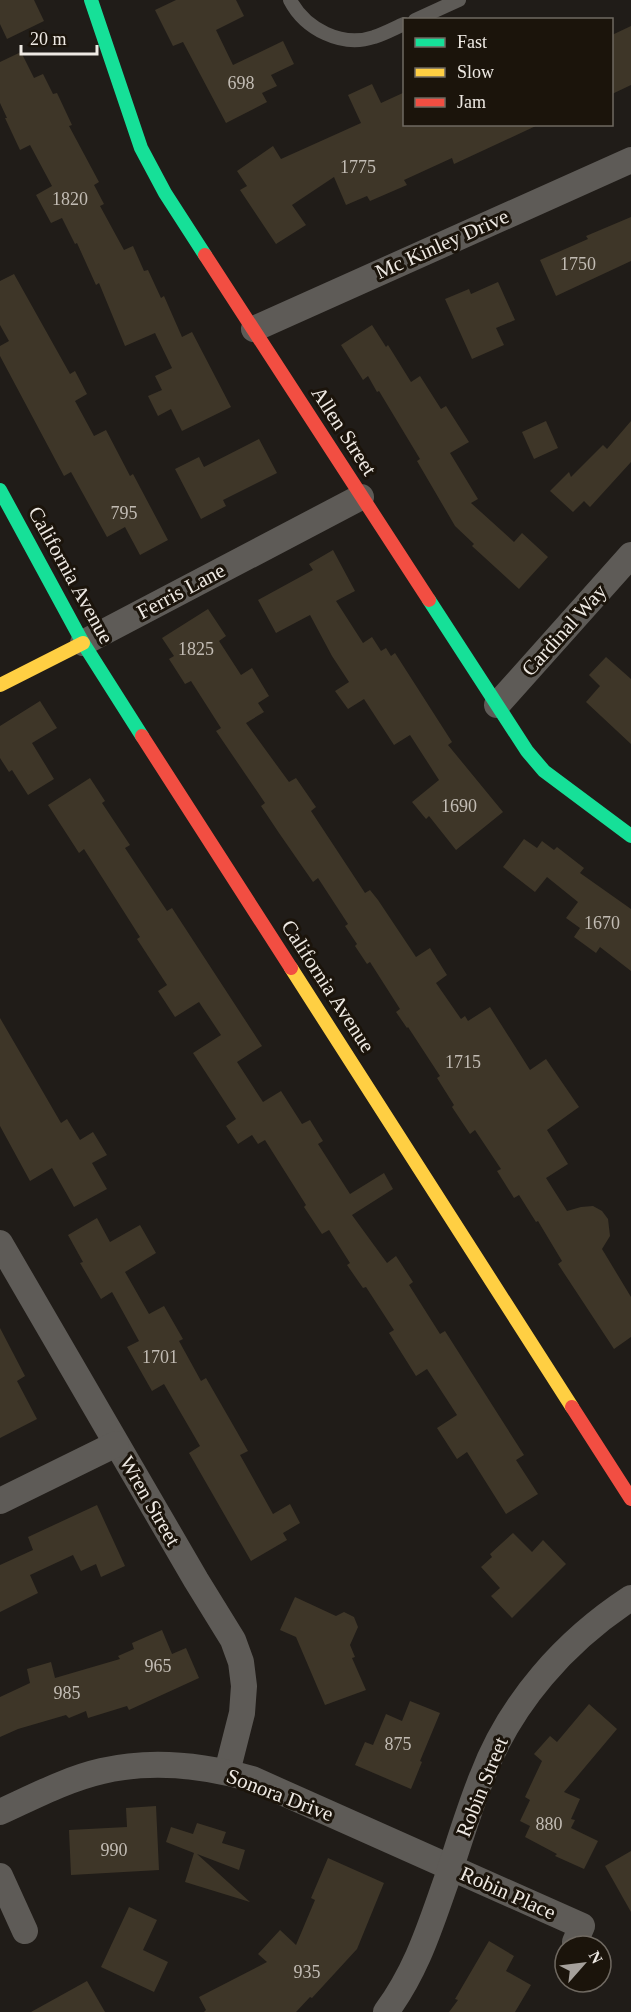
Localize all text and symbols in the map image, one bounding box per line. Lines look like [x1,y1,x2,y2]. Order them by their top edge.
scale bar [21,18,98,56]
legend [403,18,613,126]
text: 20 m [30,29,67,49]
text: Fast [457,32,487,52]
text: Slow [457,62,494,82]
house number: 698 [228,73,255,93]
text: Jam [457,92,486,112]
house number: 1775 [340,157,376,177]
house number: 1820 [52,189,88,209]
street label: Mc Kinley Drive [372,204,512,284]
house number: 1750 [560,254,596,274]
street label: Allen Street [306,382,382,480]
street label: California Avenue [23,502,119,648]
house number: 795 [111,503,138,523]
street label: Ferris Lane [133,558,229,624]
street label: Cardinal Way [517,579,612,681]
house number: 1825 [178,639,214,659]
house number: 1690 [441,796,477,816]
house number: 1670 [584,913,620,933]
street label: California Avenue [276,915,380,1057]
house number: 1715 [445,1052,481,1072]
house number: 1701 [142,1347,178,1367]
street label: Wren Street [115,1452,185,1550]
house number: 965 [145,1656,172,1676]
house number: 985 [54,1683,81,1703]
street label: Robin Street [451,1733,513,1840]
house number: 875 [385,1734,412,1754]
street label: Sonora Drive [223,1764,337,1826]
house number: 880 [536,1814,563,1834]
house number: 990 [101,1840,128,1860]
street label: Robin Place [456,1861,560,1925]
north arrow [553,1934,613,1994]
text: N [586,1948,606,1967]
house number: 935 [294,1962,321,1982]

